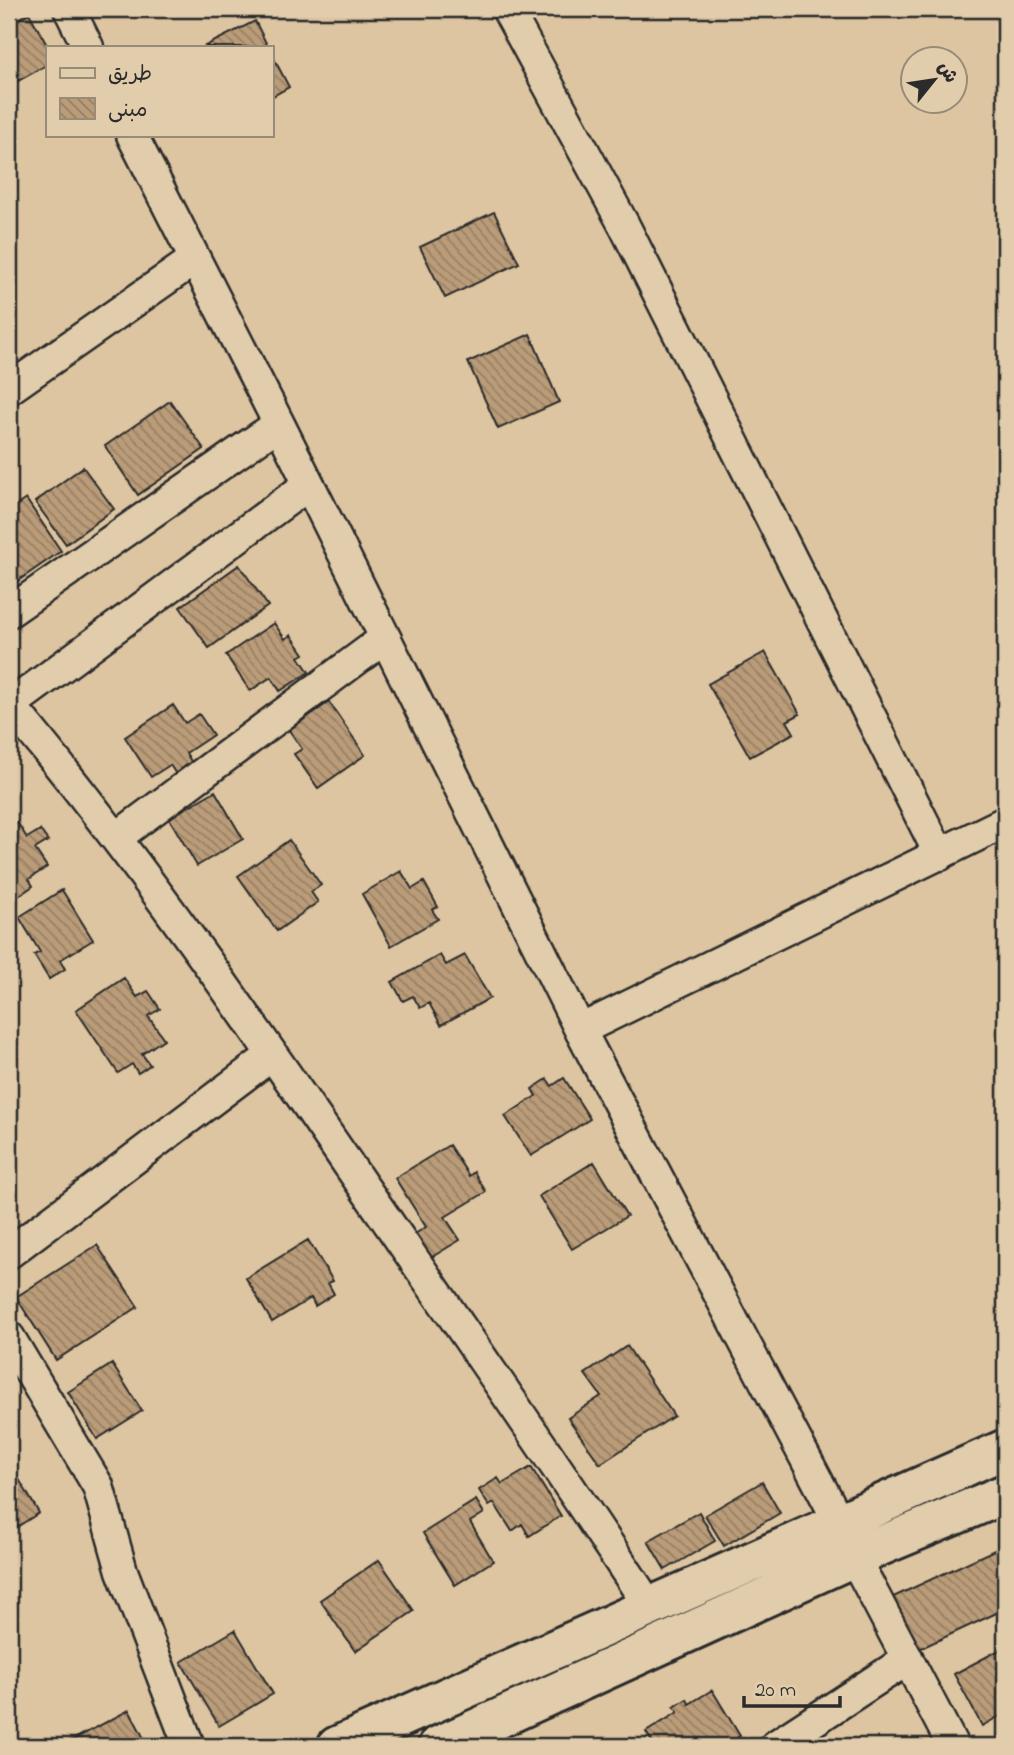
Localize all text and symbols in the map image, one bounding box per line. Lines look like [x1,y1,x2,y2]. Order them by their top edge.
legend [46,46,273,136]
north arrow [898,46,968,116]
text: ش [930,57,964,89]
text: طريق [108,60,152,90]
text: مبنى [108,96,147,126]
scale bar [744,1664,841,1708]
text: 20 m [755,1676,796,1706]

